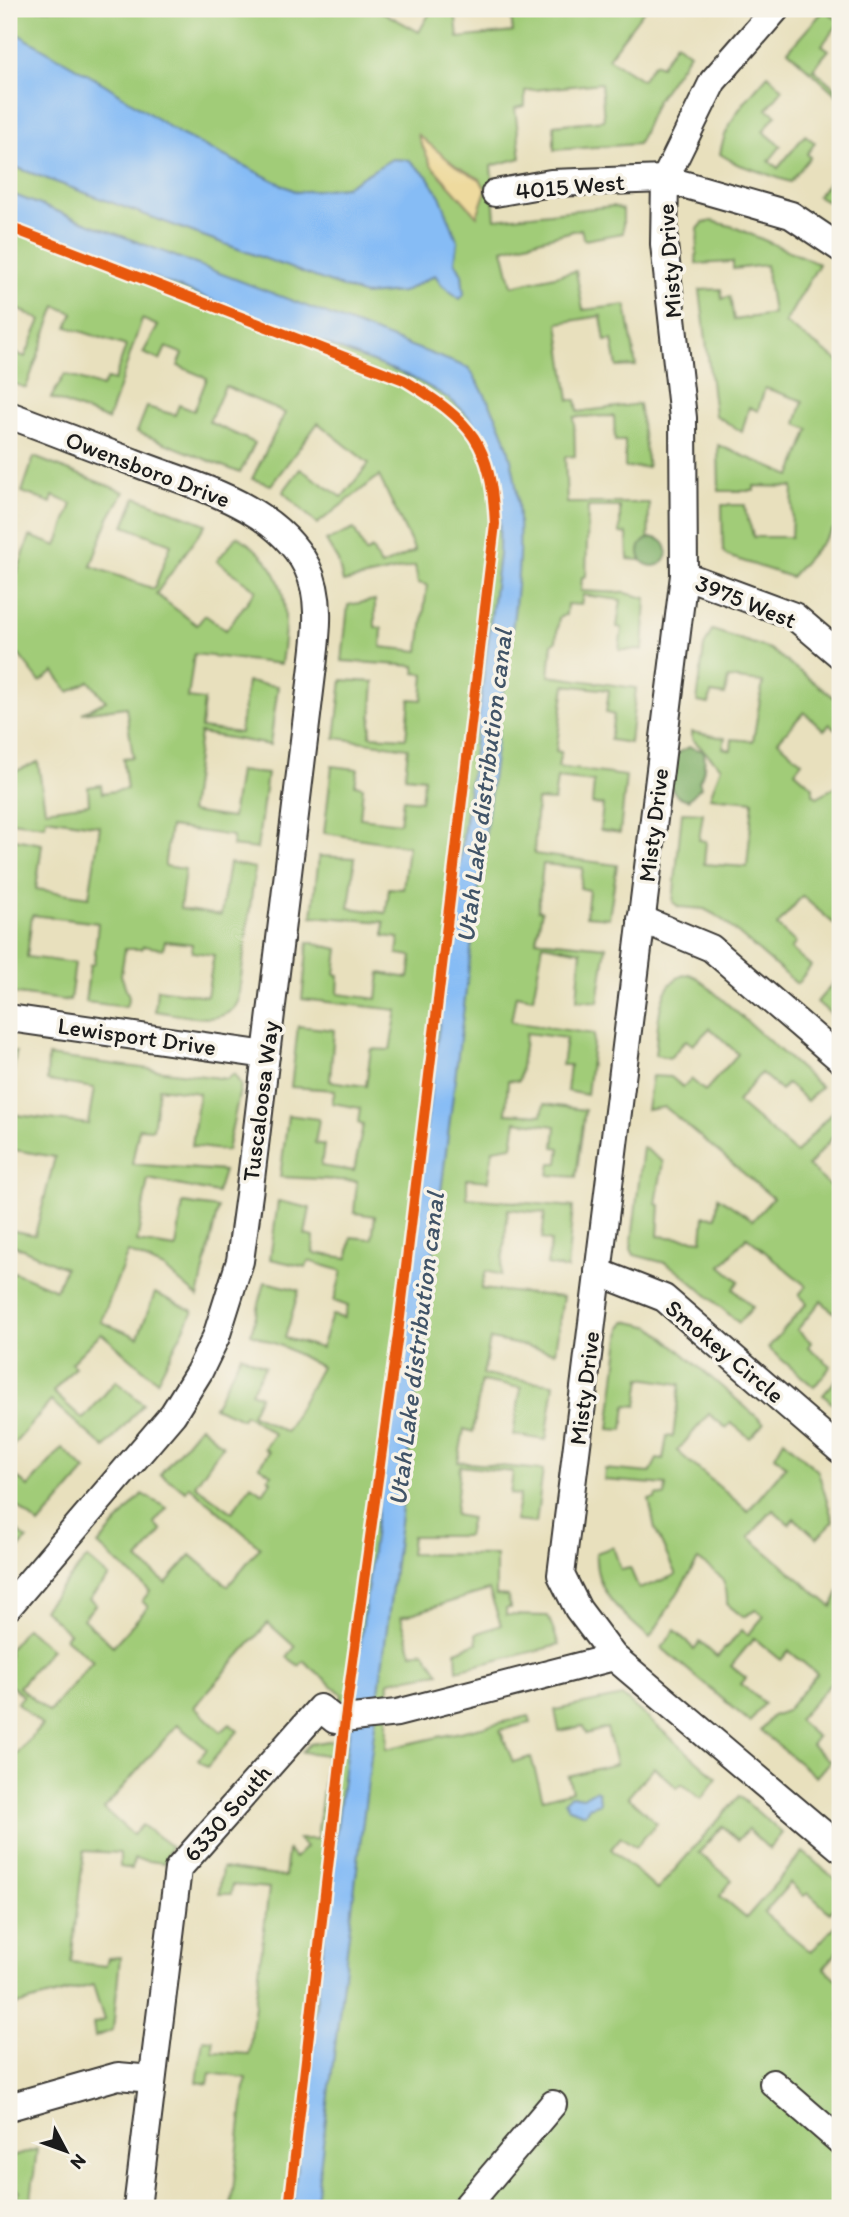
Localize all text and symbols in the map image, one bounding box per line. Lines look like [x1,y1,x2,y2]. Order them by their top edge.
street label: 4015 West [514,167,626,205]
street label: Misty Drive [651,203,687,319]
street label: Owensboro Drive [62,424,234,514]
street label: 3975 West [691,568,801,634]
water label: Utah Lake distribution canal [449,626,519,945]
street label: Misty Drive [632,766,674,884]
street label: Lewisport Drive [56,1011,218,1061]
street label: Tuscaloosa Way [236,1019,284,1183]
water label: Utah Lake distribution canal [381,1189,451,1508]
street label: Smokey Circle [660,1293,790,1409]
street label: Misty Drive [563,1329,605,1447]
street label: 6330 South [177,1758,277,1868]
north arrow [32,2116,102,2186]
text: N [66,2149,91,2174]

